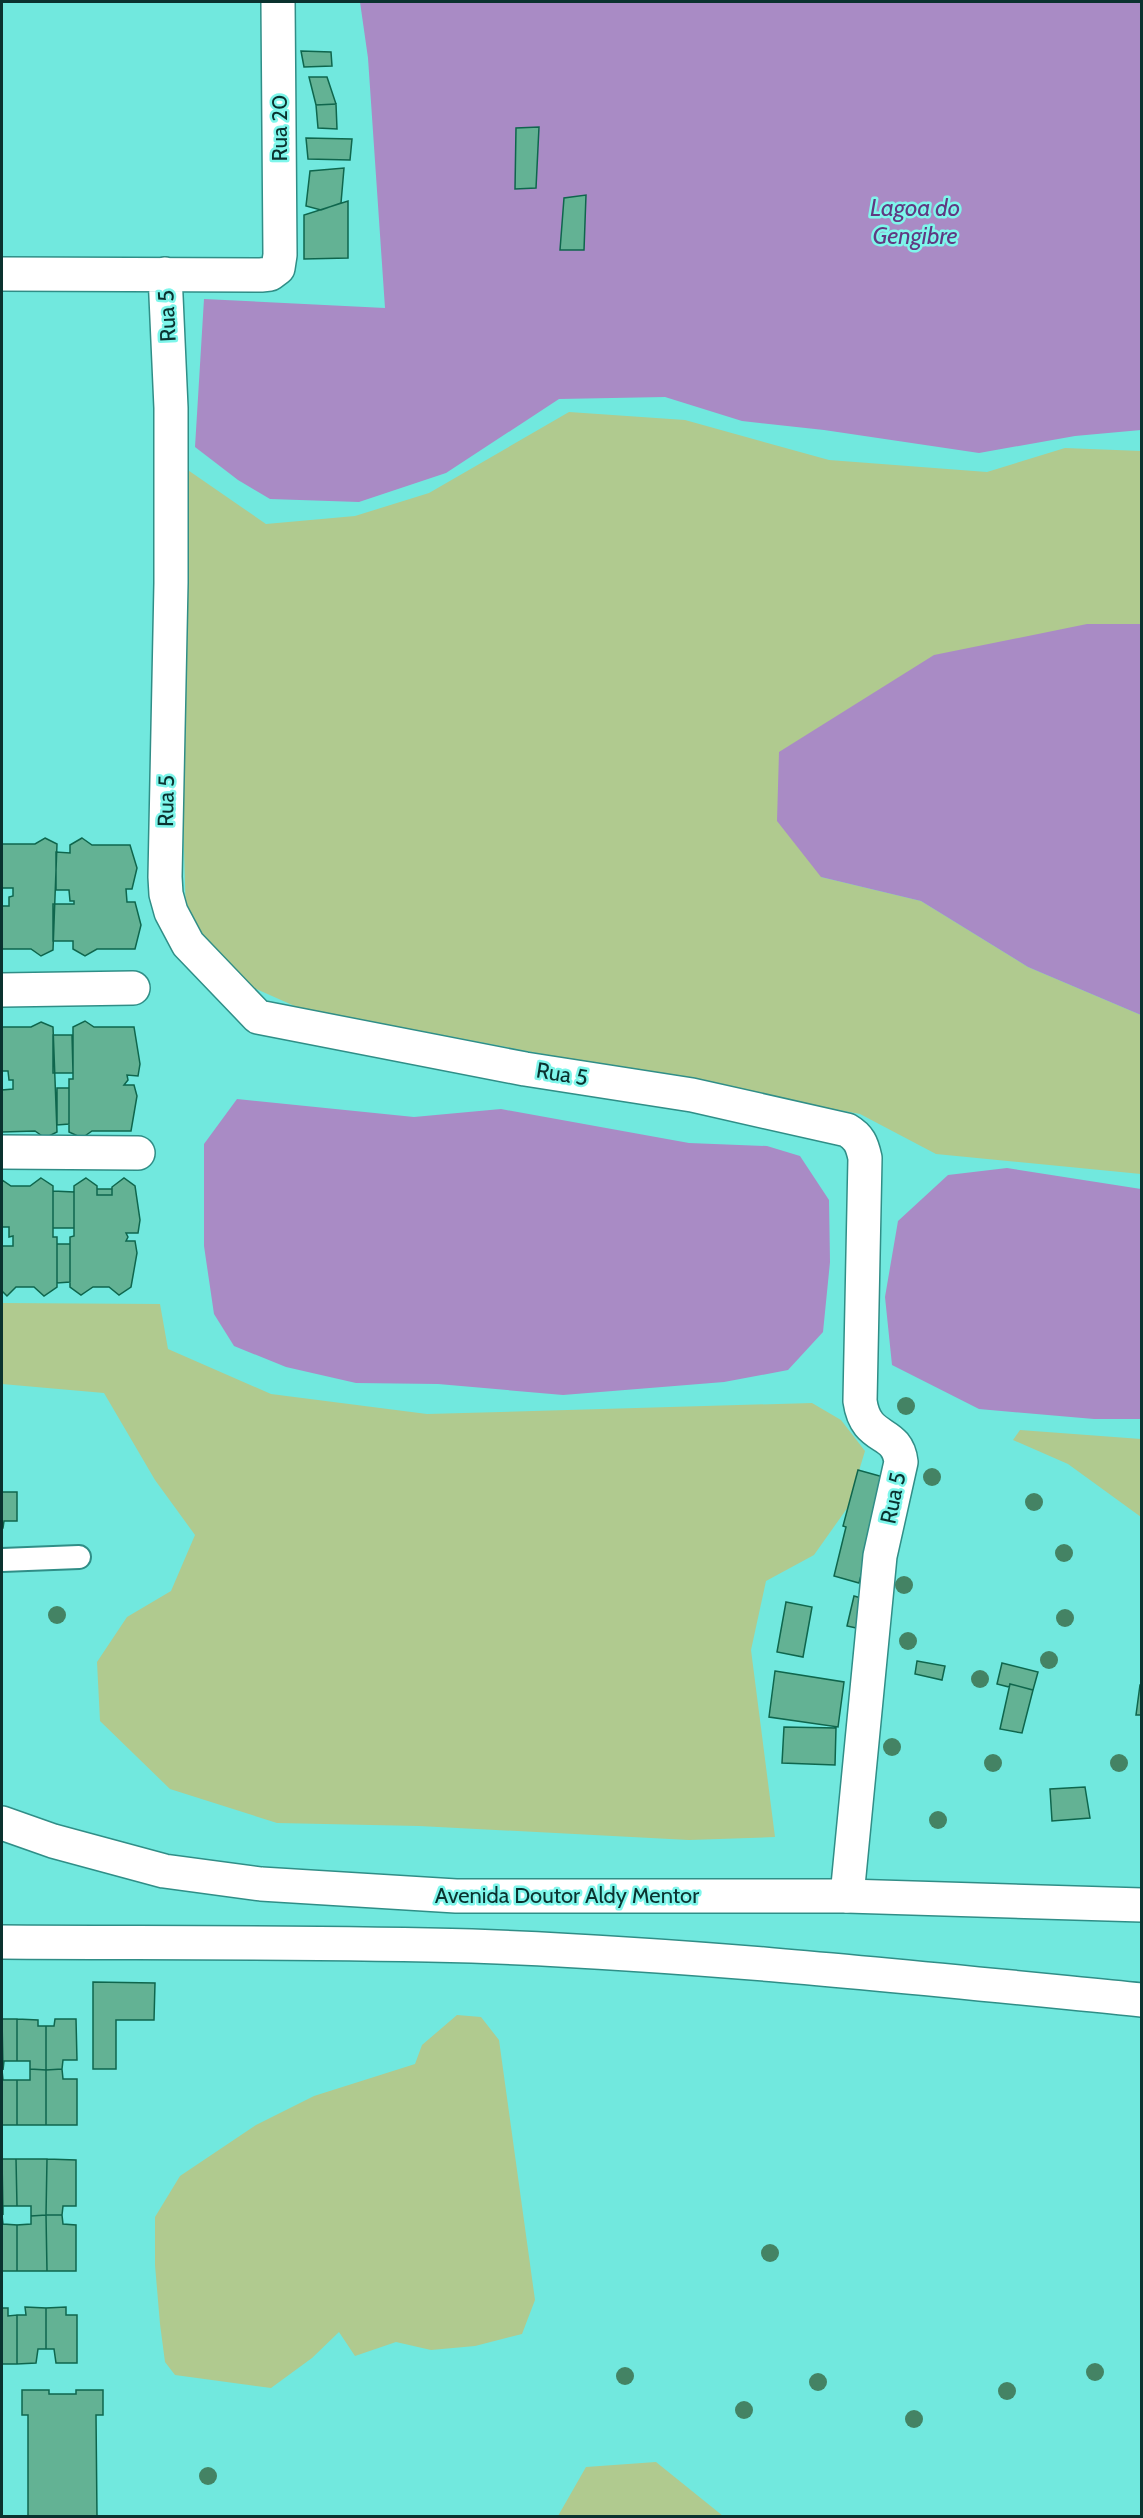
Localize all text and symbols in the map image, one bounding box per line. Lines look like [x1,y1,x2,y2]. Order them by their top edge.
street label: Rua 20 [266,95,293,161]
water label: Lagoa do Gengibre [870,193,960,250]
street label: Rua 5 [152,289,182,343]
street label: Rua 5 [152,775,180,827]
street label: Rua 5 [534,1057,590,1091]
street label: Rua 5 [874,1470,912,1526]
street label: Avenida Doutor Aldy Mentor [435,1882,699,1909]

